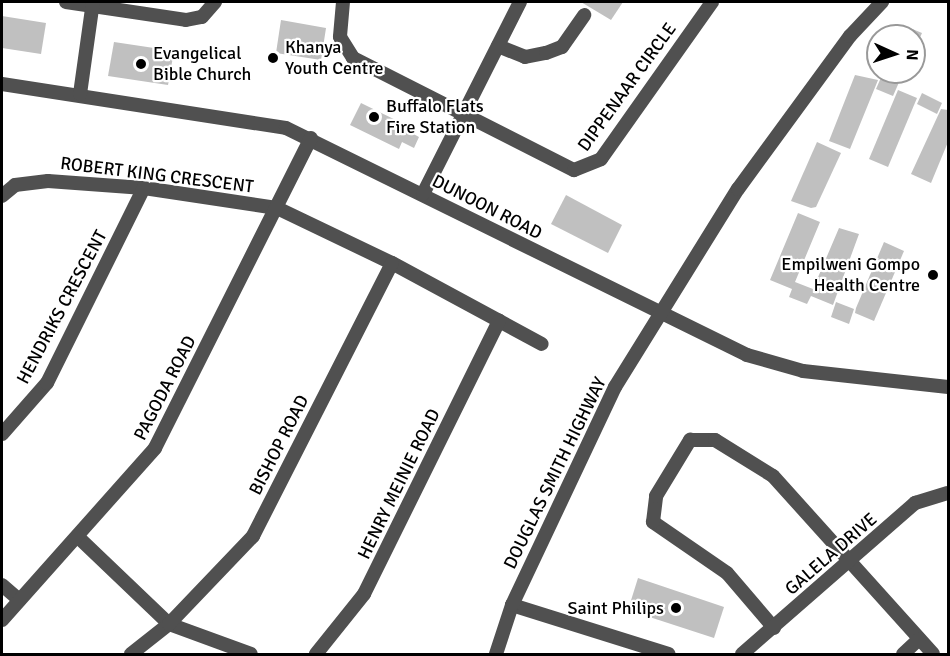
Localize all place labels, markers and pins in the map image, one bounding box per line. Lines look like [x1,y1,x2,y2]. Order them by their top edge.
place label: Khanya Youth Centre [285,37,383,80]
place label: Evangelical Bible Church [153,43,251,86]
marker: Khanya Youth Centre [266,51,280,65]
marker: Evangelical Bible Church [134,57,148,71]
place label: Buffalo Flats Fire Station [386,96,484,138]
marker: Buffalo Flats Fire Station [367,110,381,124]
place label: Empilweni Gompo Health Centre [781,254,920,296]
marker: Empilweni Gompo Health Centre [924,266,942,284]
place label: Saint Philips [567,597,664,619]
marker: Saint Philips [669,601,683,615]

